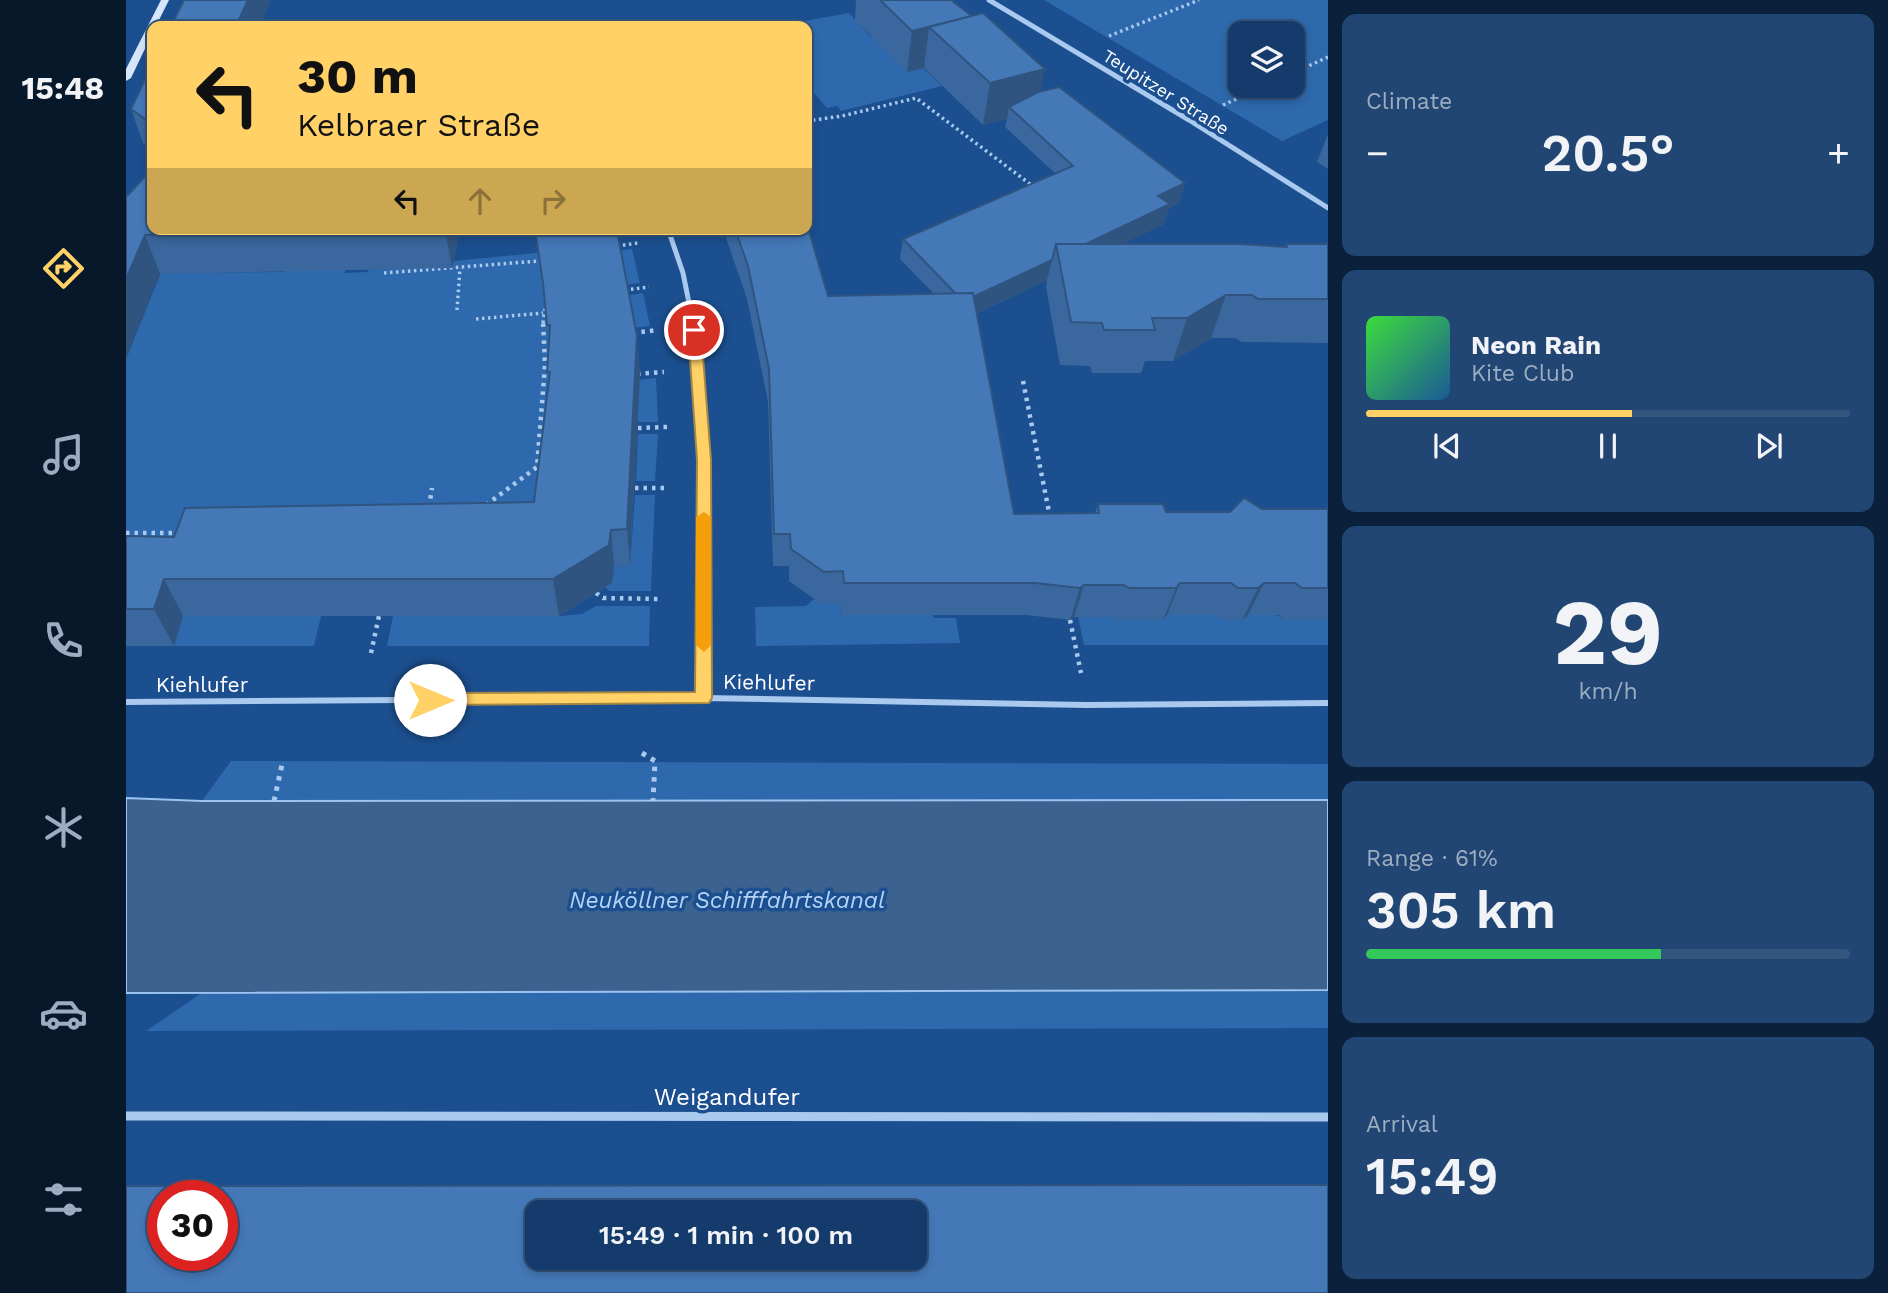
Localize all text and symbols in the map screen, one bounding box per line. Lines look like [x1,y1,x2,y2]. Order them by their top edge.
map controls [1228,21,1305,98]
button: layers [1228,21,1305,98]
street label: Teupitzer Straße [1099,45,1233,139]
text: 30 m [297,47,418,105]
icon: left [182,49,273,140]
text: 15:48 [22,69,104,107]
text: Climate [1366,88,1452,115]
text: Kelbraer Straße [297,106,540,144]
text: 20.5° [1542,123,1674,184]
text: − [1366,131,1389,175]
text: + [1827,131,1850,175]
icon: left [388,182,426,220]
icon: ahead [461,182,499,220]
icon: right [534,182,572,220]
icon: directions [39,244,88,293]
pin [664,300,724,360]
icon: arrive [675,311,713,349]
text: Neon Rain [1471,330,1601,360]
text: Kite Club [1471,360,1574,387]
icon: previous [1428,427,1466,465]
icon: pause [1589,427,1627,465]
icon: next [1750,427,1788,465]
icon: music [39,430,88,479]
text: 29 [1553,579,1663,686]
icon: phone [39,616,88,665]
position arrow [393,663,467,737]
street label: Kiehlufer [723,669,816,695]
street label: Kiehlufer [156,672,249,697]
text: km/h [1578,678,1638,705]
icon: climate [39,803,88,852]
text: Range · 61% [1366,845,1498,872]
text: 305 km [1366,880,1556,941]
water label: Neuköllner Schifffahrtskanal [569,887,885,914]
icon: car [39,989,88,1038]
street label: Weigandufer [654,1083,800,1111]
text: Arrival [1366,1111,1438,1138]
text: 15:49 [1366,1146,1499,1207]
icon: filters [39,1175,88,1224]
speed limit sign: 30 [147,1180,238,1271]
text: 15:49 · 1 min · 100 m [599,1220,853,1250]

